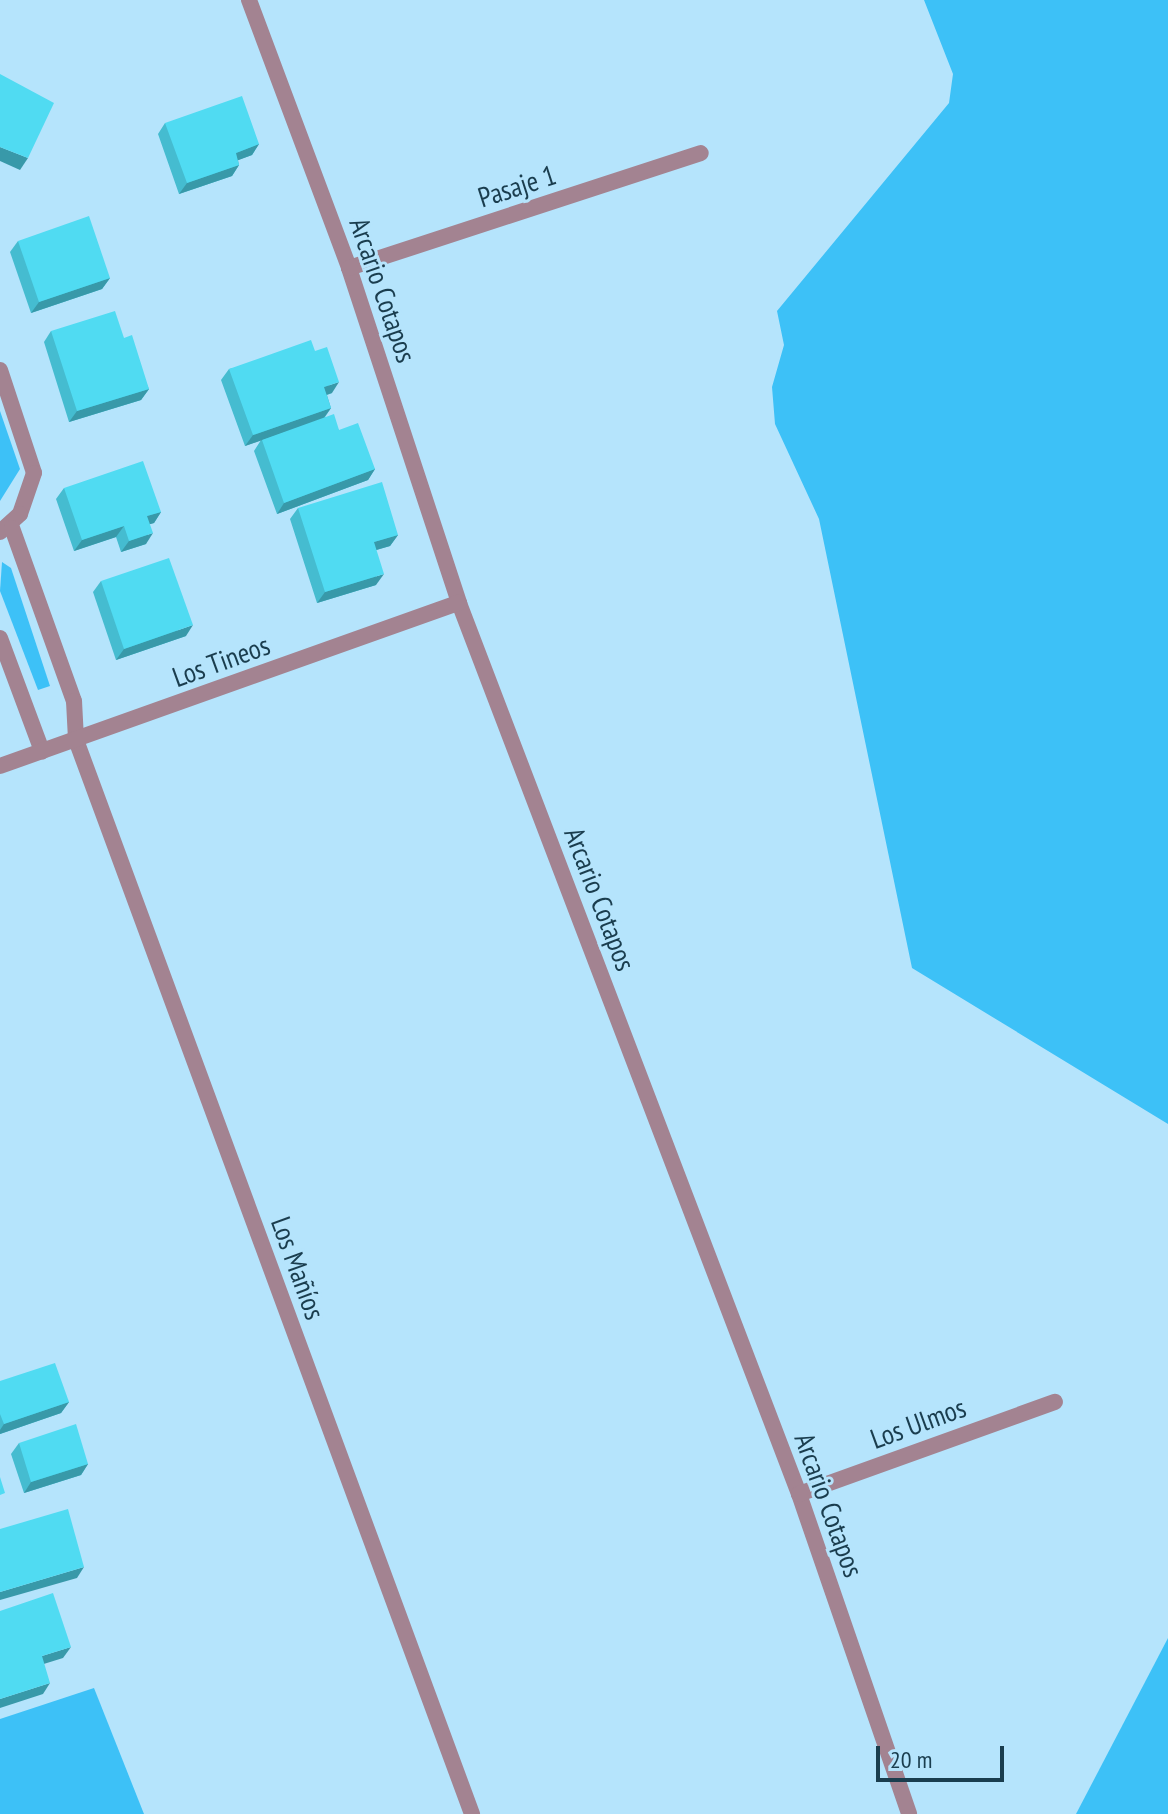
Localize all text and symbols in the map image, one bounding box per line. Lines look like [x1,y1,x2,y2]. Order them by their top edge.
street label: Pasaje 1 [474,158,560,214]
street label: Arcario Cotapos [343,213,423,367]
street label: Los Tineos [167,628,275,694]
street label: Arcario Cotapos [557,823,643,975]
street label: Los Mañíos [264,1212,332,1324]
street label: Los Ulmos [866,1390,970,1456]
street label: Arcario Cotapos [787,1428,871,1582]
scale bar [880,1730,1008,1780]
text: 20 m [890,1744,932,1775]

